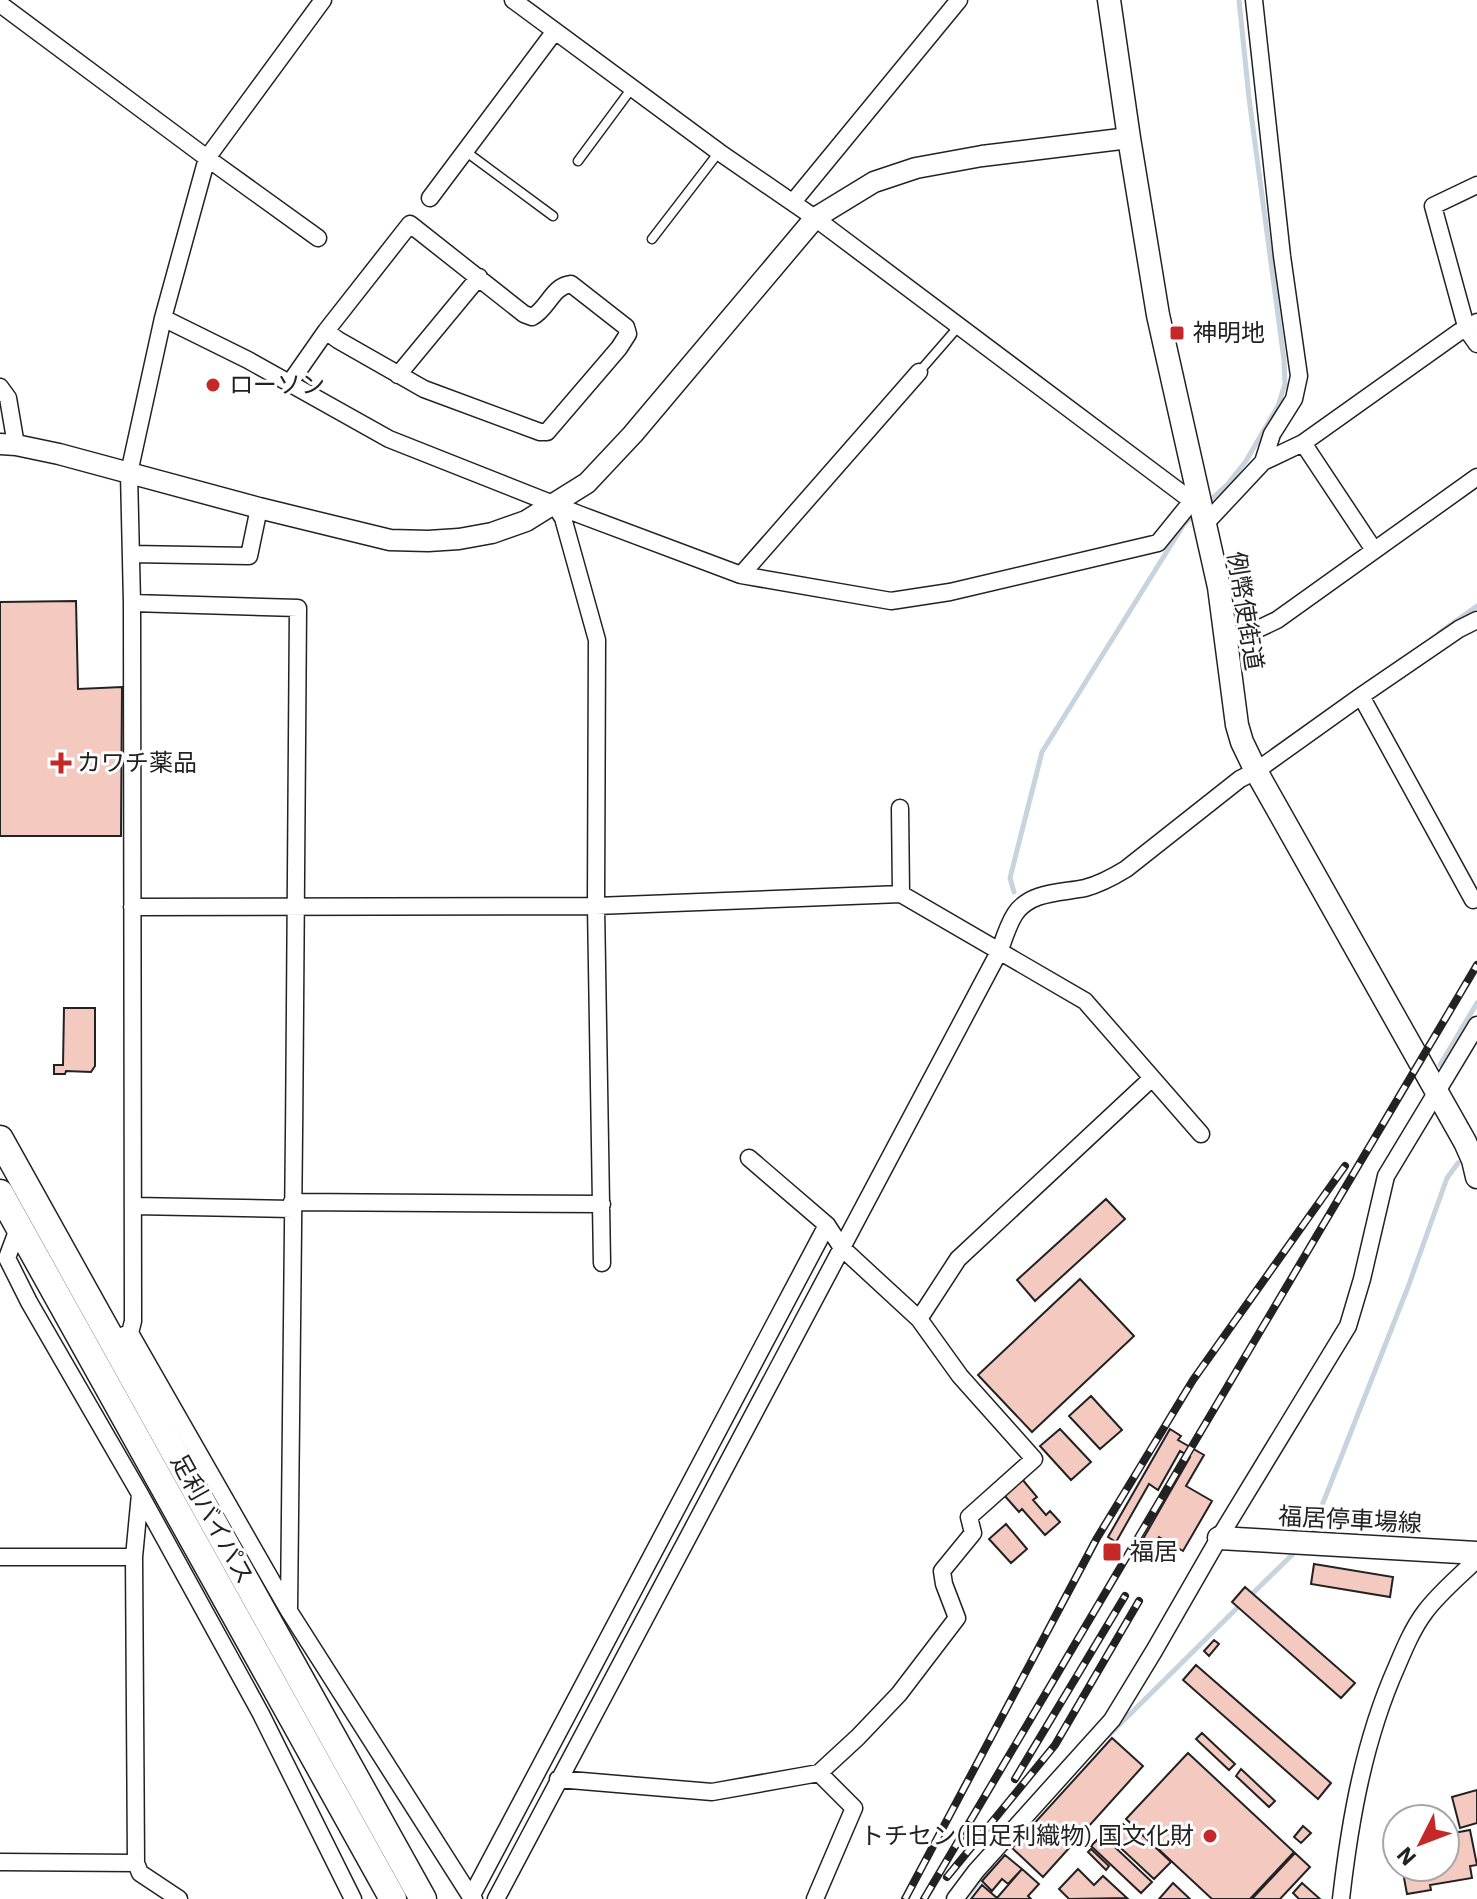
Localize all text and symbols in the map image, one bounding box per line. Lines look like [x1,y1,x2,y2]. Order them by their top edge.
place label: 神明地 [1193,316,1265,348]
marker: 神明地 [1168,324,1186,342]
place label: ローソン [229,368,325,400]
marker: ローソン [204,376,222,394]
street label: 例幣使街道 [1221,549,1271,673]
place label: カワチ薬品 [77,746,197,778]
marker: カワチ薬品 [52,754,70,772]
street label: 足利バイパス [164,1448,262,1589]
street label: 福居停車場線 [1277,1499,1423,1539]
place label: 福居 [1130,1535,1178,1567]
marker: 福居 [1101,1541,1123,1563]
north arrow [1381,1803,1461,1883]
place label: トチセン(旧足利織物) 国文化財 [860,1819,1194,1851]
marker: トチセン(旧足利織物) 国文化財 [1201,1827,1219,1845]
text: N [1390,1841,1422,1872]

